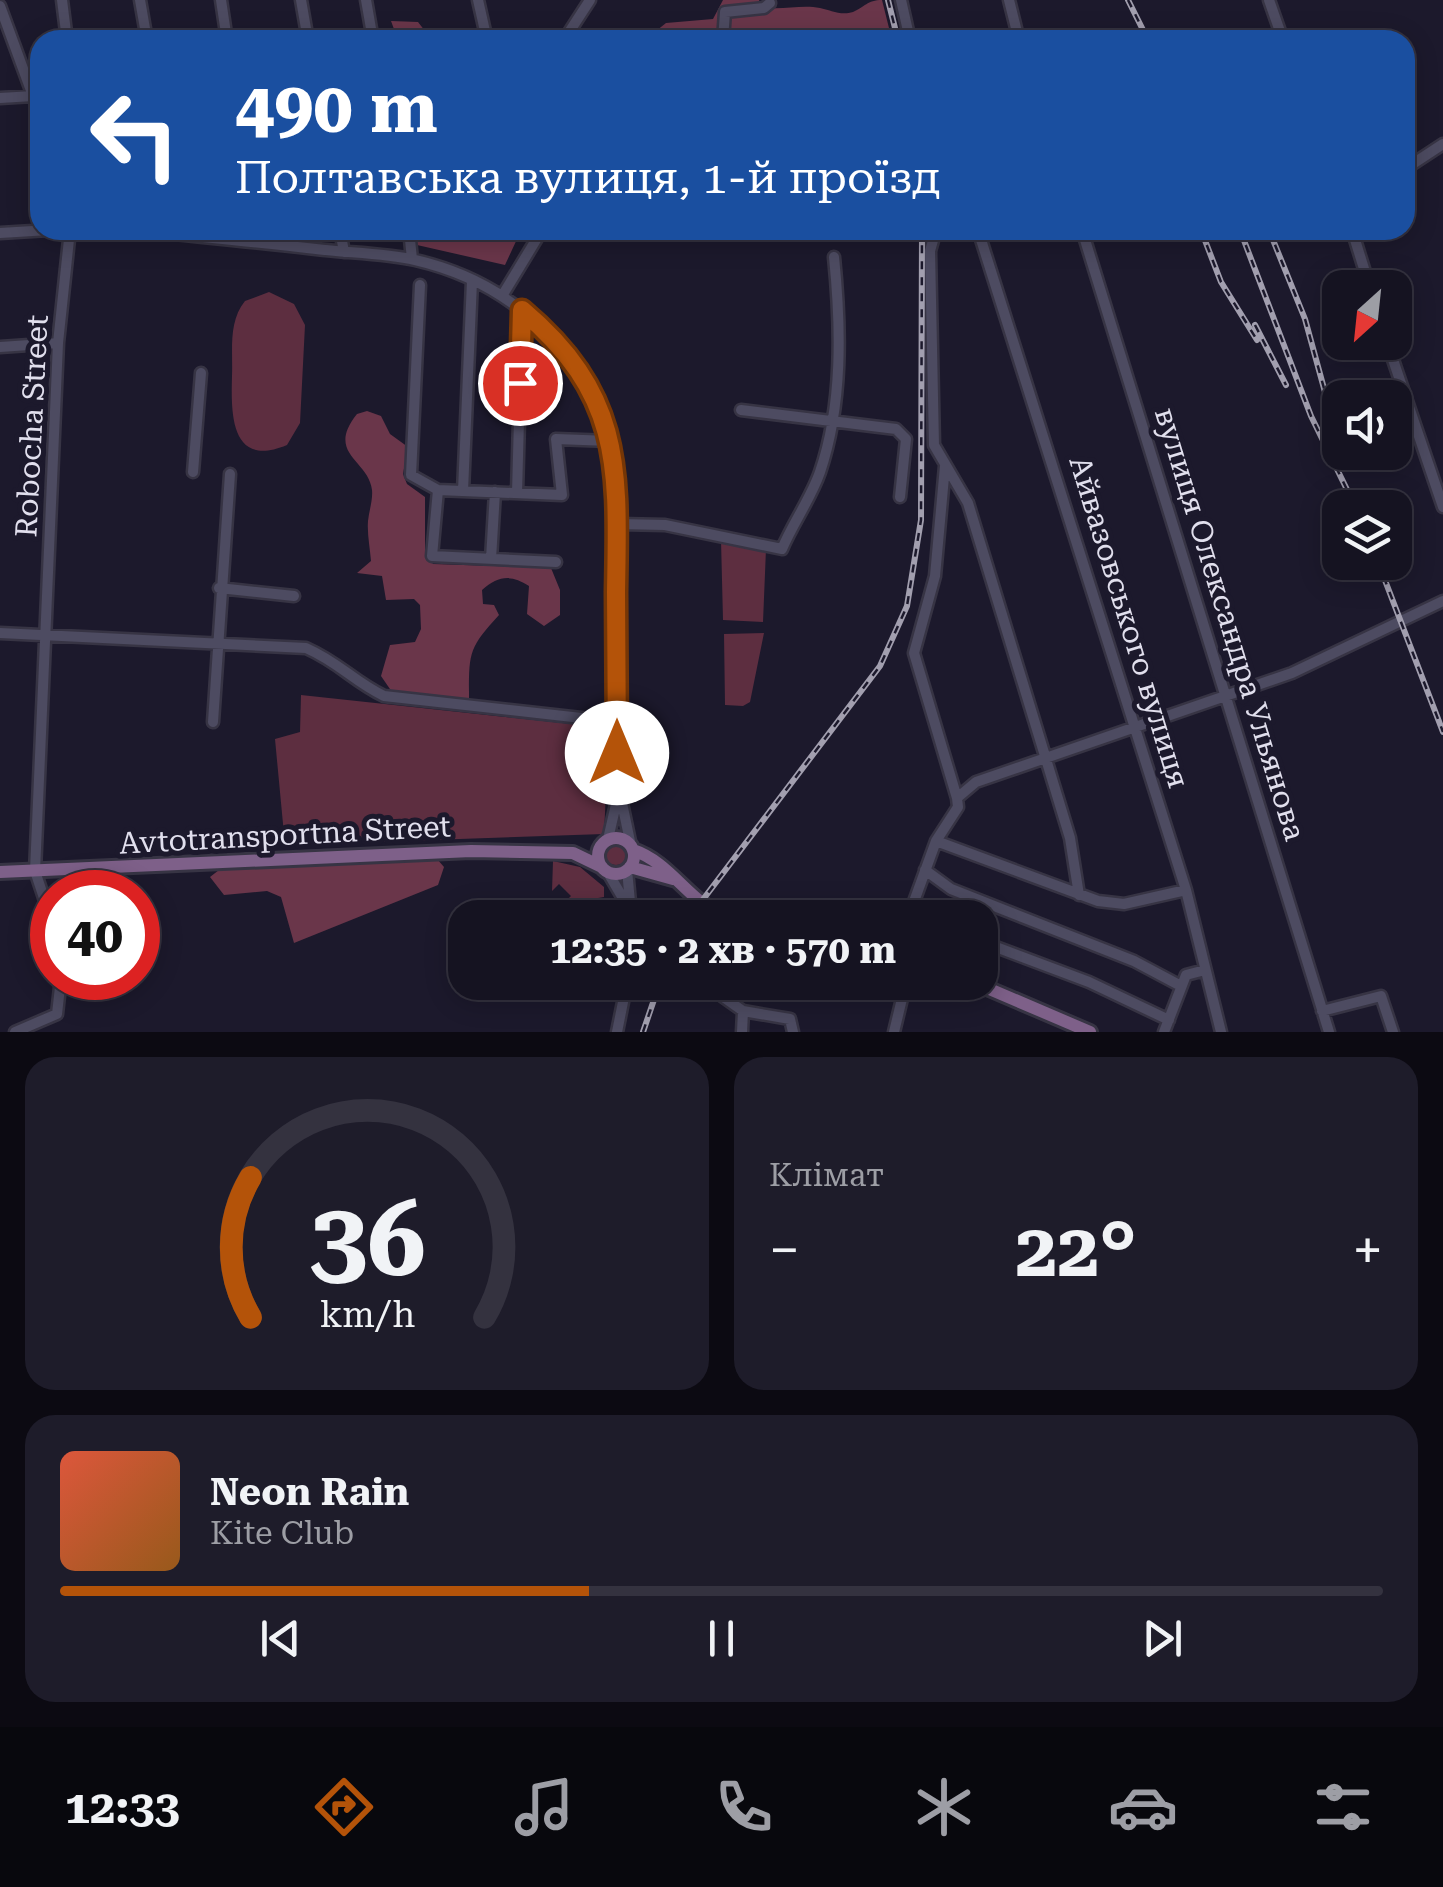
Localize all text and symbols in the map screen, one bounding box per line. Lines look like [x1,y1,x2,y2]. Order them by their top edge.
text: 490 m [235,67,438,149]
icon: left [70,70,200,200]
text: Полтавська вулиця, 1-й проїзд [235,151,941,204]
north arrow [1322,270,1412,360]
map controls [1322,270,1412,580]
street label: Robocha Street [8,314,55,538]
pin [478,341,563,426]
icon: arrive [493,356,548,411]
button: sound [1322,380,1412,470]
street label: вулиця Олександра Ульянова [1148,403,1313,844]
street label: Айвазовського вулиця [1062,452,1197,792]
button: layers [1322,490,1412,580]
position arrow [565,701,669,805]
street label: Avtotransportna Street [118,808,452,861]
speed limit sign: 40 [30,870,160,1000]
text: 12:35 · 2 хв · 570 m [550,928,896,972]
text: Клімат [769,1156,884,1194]
text: 36 [309,1179,425,1300]
text: 22° [1015,1206,1137,1294]
text: − [769,1218,800,1282]
text: + [1352,1218,1383,1282]
text: km/h [319,1294,415,1336]
text: Neon Rain [210,1470,409,1514]
text: Kite Club [210,1514,354,1552]
icon: previous [253,1611,308,1666]
icon: pause [694,1611,749,1666]
icon: next [1135,1611,1190,1666]
icon: directions [309,1772,379,1842]
icon: music [509,1772,579,1842]
icon: phone [709,1772,779,1842]
icon: climate [909,1772,979,1842]
icon: car [1108,1772,1178,1842]
icon: filters [1308,1772,1378,1842]
text: 12:33 [65,1781,180,1834]

